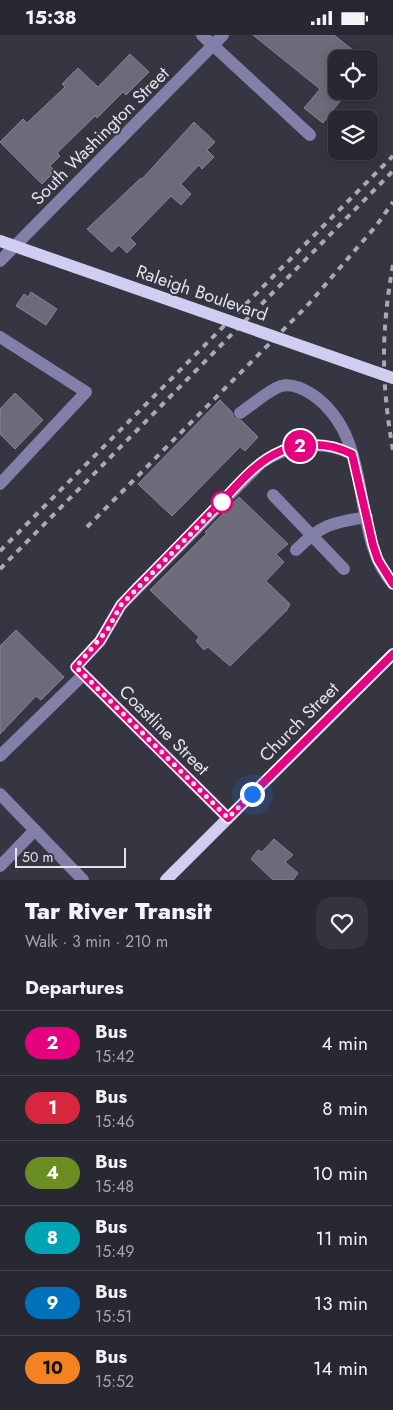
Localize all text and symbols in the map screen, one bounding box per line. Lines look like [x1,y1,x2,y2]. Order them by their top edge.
text: 15:38 [25,4,77,31]
map controls [328,50,378,160]
button: locate [328,50,378,100]
street label: South Washington Street [25,61,175,211]
button: layers [328,110,378,160]
street label: Raleigh Boulevard [133,258,271,328]
line badge: 2 [284,430,316,462]
text: 2 [294,433,306,459]
unlabelled marker [211,491,233,513]
street label: Church Street [253,676,345,768]
street label: Coastline Street [113,679,215,781]
your location [240,782,265,807]
scale bar [15,845,126,868]
text: 50 m [22,847,53,867]
text: Tar River Transit [25,893,212,928]
button: heart [316,897,368,949]
text: Walk · 3 min · 210 m [25,930,168,953]
text: Departures [25,974,124,1001]
text: Bus [95,1018,127,1045]
text: 2 [47,1030,58,1056]
text: 4 min [321,1030,368,1057]
text: 15:42 [95,1045,134,1068]
text: Bus [95,1083,127,1110]
text: 1 [48,1095,57,1121]
text: 8 min [322,1095,368,1122]
text: 15:46 [95,1110,135,1133]
text: Bus [95,1148,127,1175]
text: 4 [46,1160,59,1186]
text: 10 min [313,1160,368,1187]
text: 15:48 [95,1175,134,1198]
text: Bus [95,1213,127,1240]
text: 8 [47,1225,58,1251]
text: 11 min [315,1225,368,1252]
text: 15:49 [95,1240,135,1263]
text: Bus [95,1278,127,1305]
text: 9 [46,1290,59,1316]
text: 13 min [314,1290,368,1317]
text: 15:51 [95,1305,132,1328]
text: Bus [95,1343,127,1370]
text: 10 [42,1355,63,1381]
text: 14 min [313,1355,368,1382]
text: 15:52 [95,1370,134,1393]

